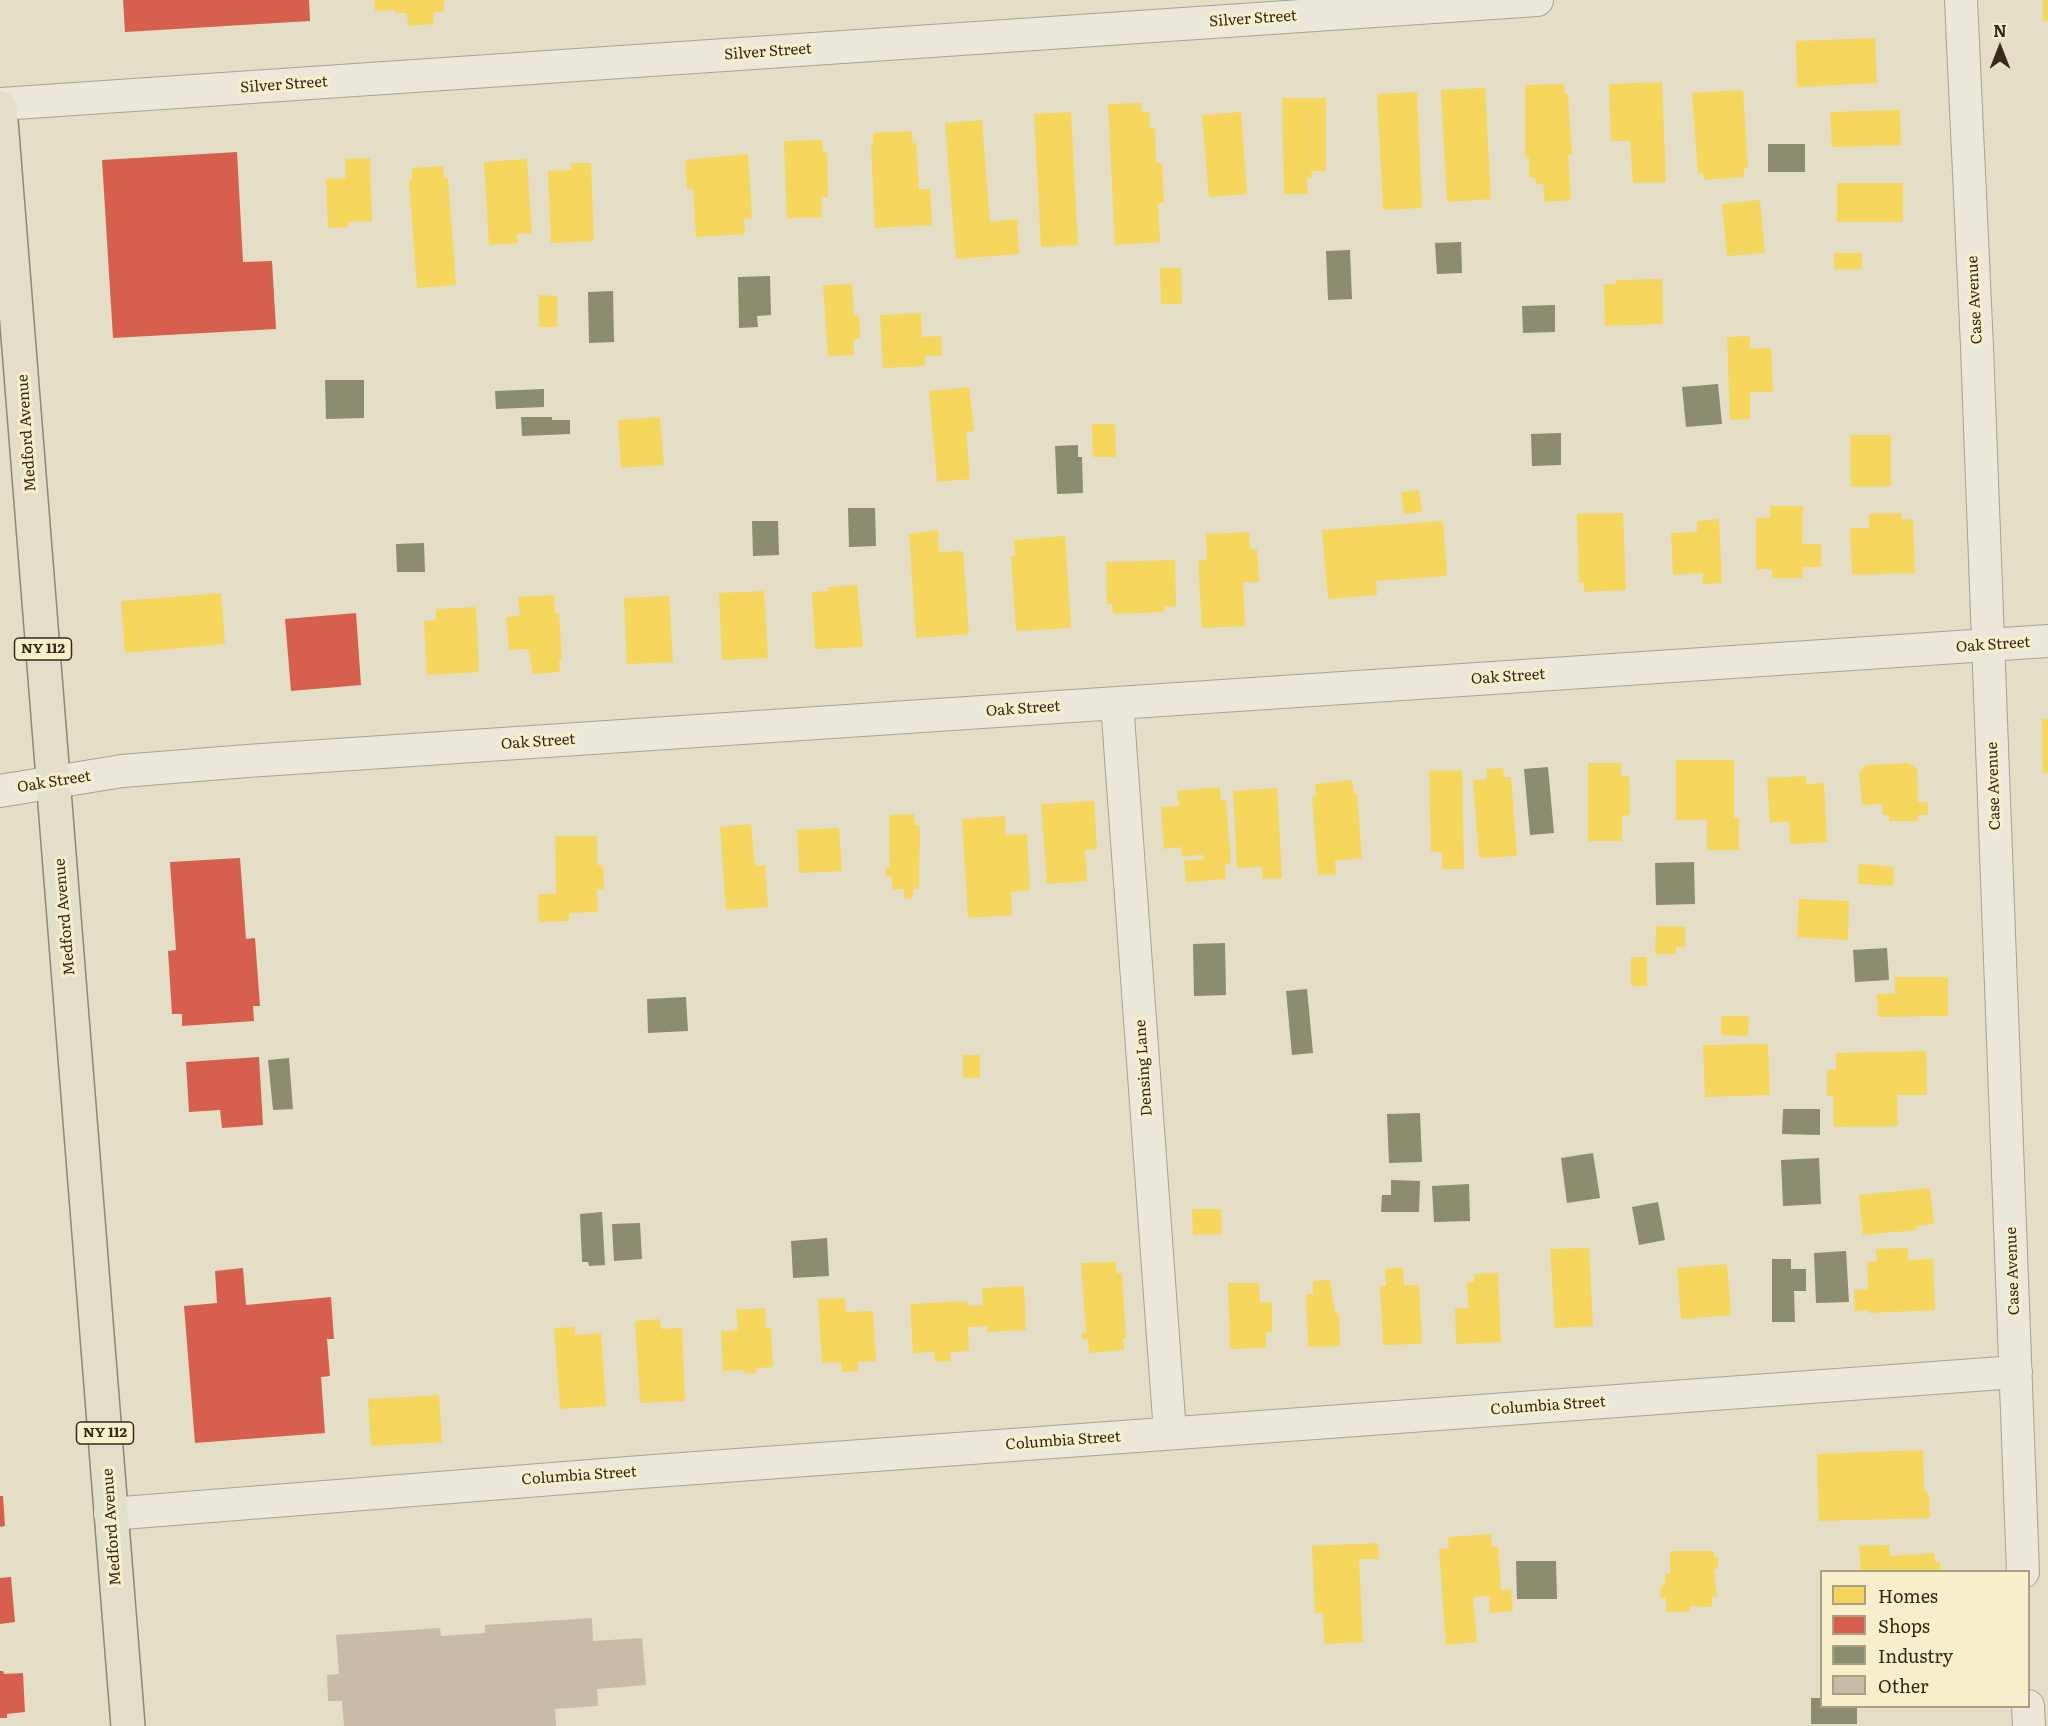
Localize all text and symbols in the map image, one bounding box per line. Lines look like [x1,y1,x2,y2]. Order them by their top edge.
street label: Silver Street [1209,7,1297,31]
north arrow [1970,18,2030,78]
text: N [1993,18,2007,42]
street label: Silver Street [724,40,812,64]
street label: Silver Street [240,73,328,97]
street label: Case Avenue [1964,255,1986,345]
street label: Medford Avenue [14,374,40,492]
street label: Oak Street [1955,633,2031,657]
road number: NY 112 [15,638,72,660]
street label: Oak Street [1470,665,1546,689]
street label: Oak Street [985,697,1061,721]
street label: Oak Street [500,730,576,754]
street label: Case Avenue [1983,741,2005,831]
street label: Oak Street [16,767,92,797]
street label: Medford Avenue [51,858,79,976]
street label: Densing Lane [1132,1019,1156,1117]
street label: Case Avenue [2002,1226,2024,1316]
street label: Columbia Street [1490,1393,1606,1419]
road number: NY 112 [76,1422,134,1444]
street label: Columbia Street [1005,1428,1121,1454]
street label: Columbia Street [521,1463,637,1489]
street label: Medford Avenue [99,1468,125,1586]
legend [1820,1570,2030,1708]
text: Homes [1878,1582,1938,1609]
text: Shops [1878,1612,1930,1639]
text: Industry [1878,1642,1953,1669]
text: Other [1878,1672,1928,1699]

